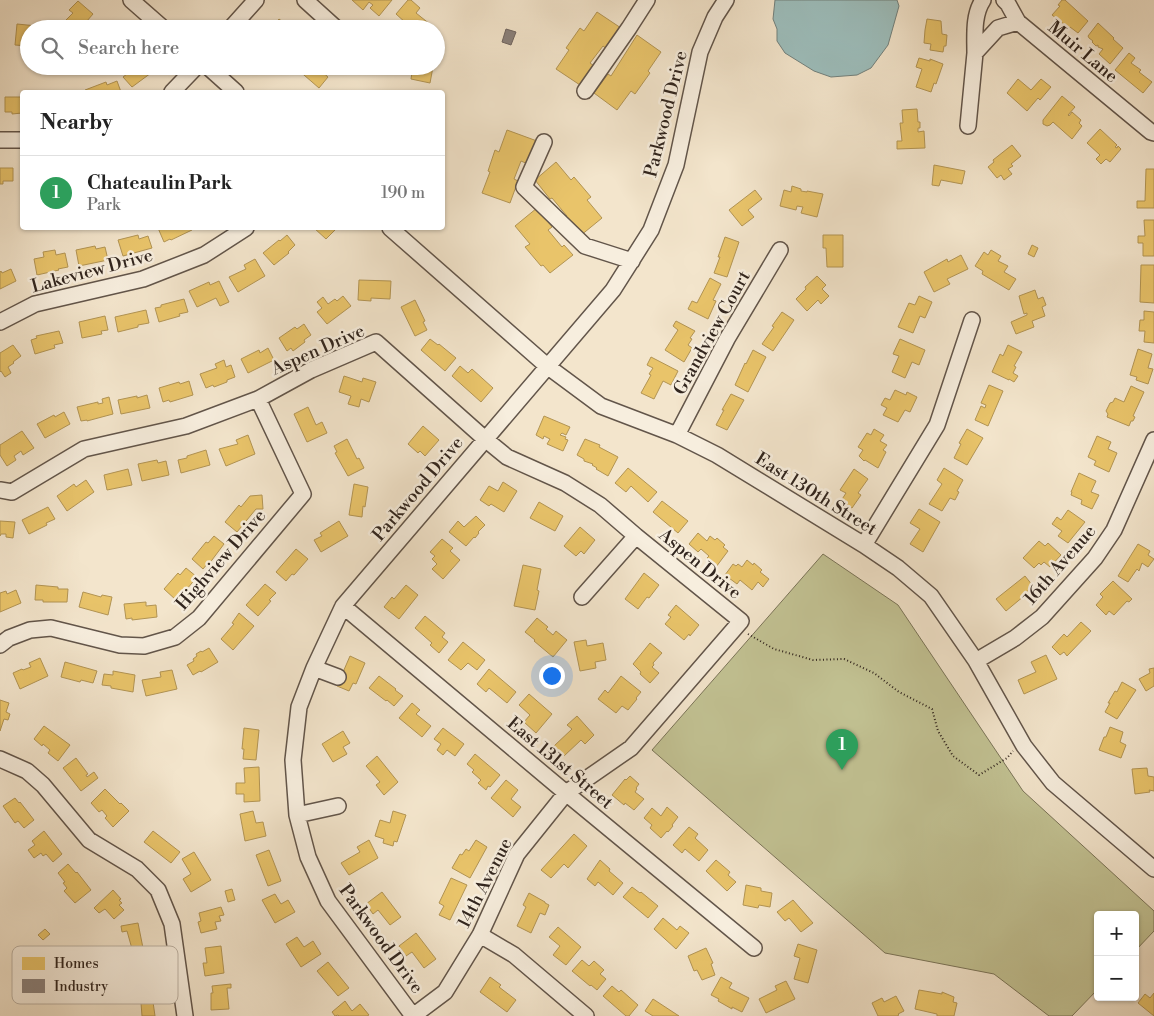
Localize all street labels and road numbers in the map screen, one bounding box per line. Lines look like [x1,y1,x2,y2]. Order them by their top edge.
street label: Muir Lane [1043,16,1123,88]
street label: Parkwood Drive [639,48,693,180]
street label: Lakeview Drive [29,244,155,298]
street label: Grandview Court [668,266,756,399]
street label: Aspen Drive [267,319,368,381]
street label: Parkwood Drive [368,432,468,546]
street label: East 130th Street [751,447,882,541]
street label: Highview Drive [171,505,271,615]
street label: 16th Avenue [1019,520,1101,610]
street label: Aspen Drive [653,523,746,604]
street label: East 131st Street [502,712,618,815]
street label: 14th Avenue [452,834,518,932]
street label: Parkwood Drive [334,880,428,998]

